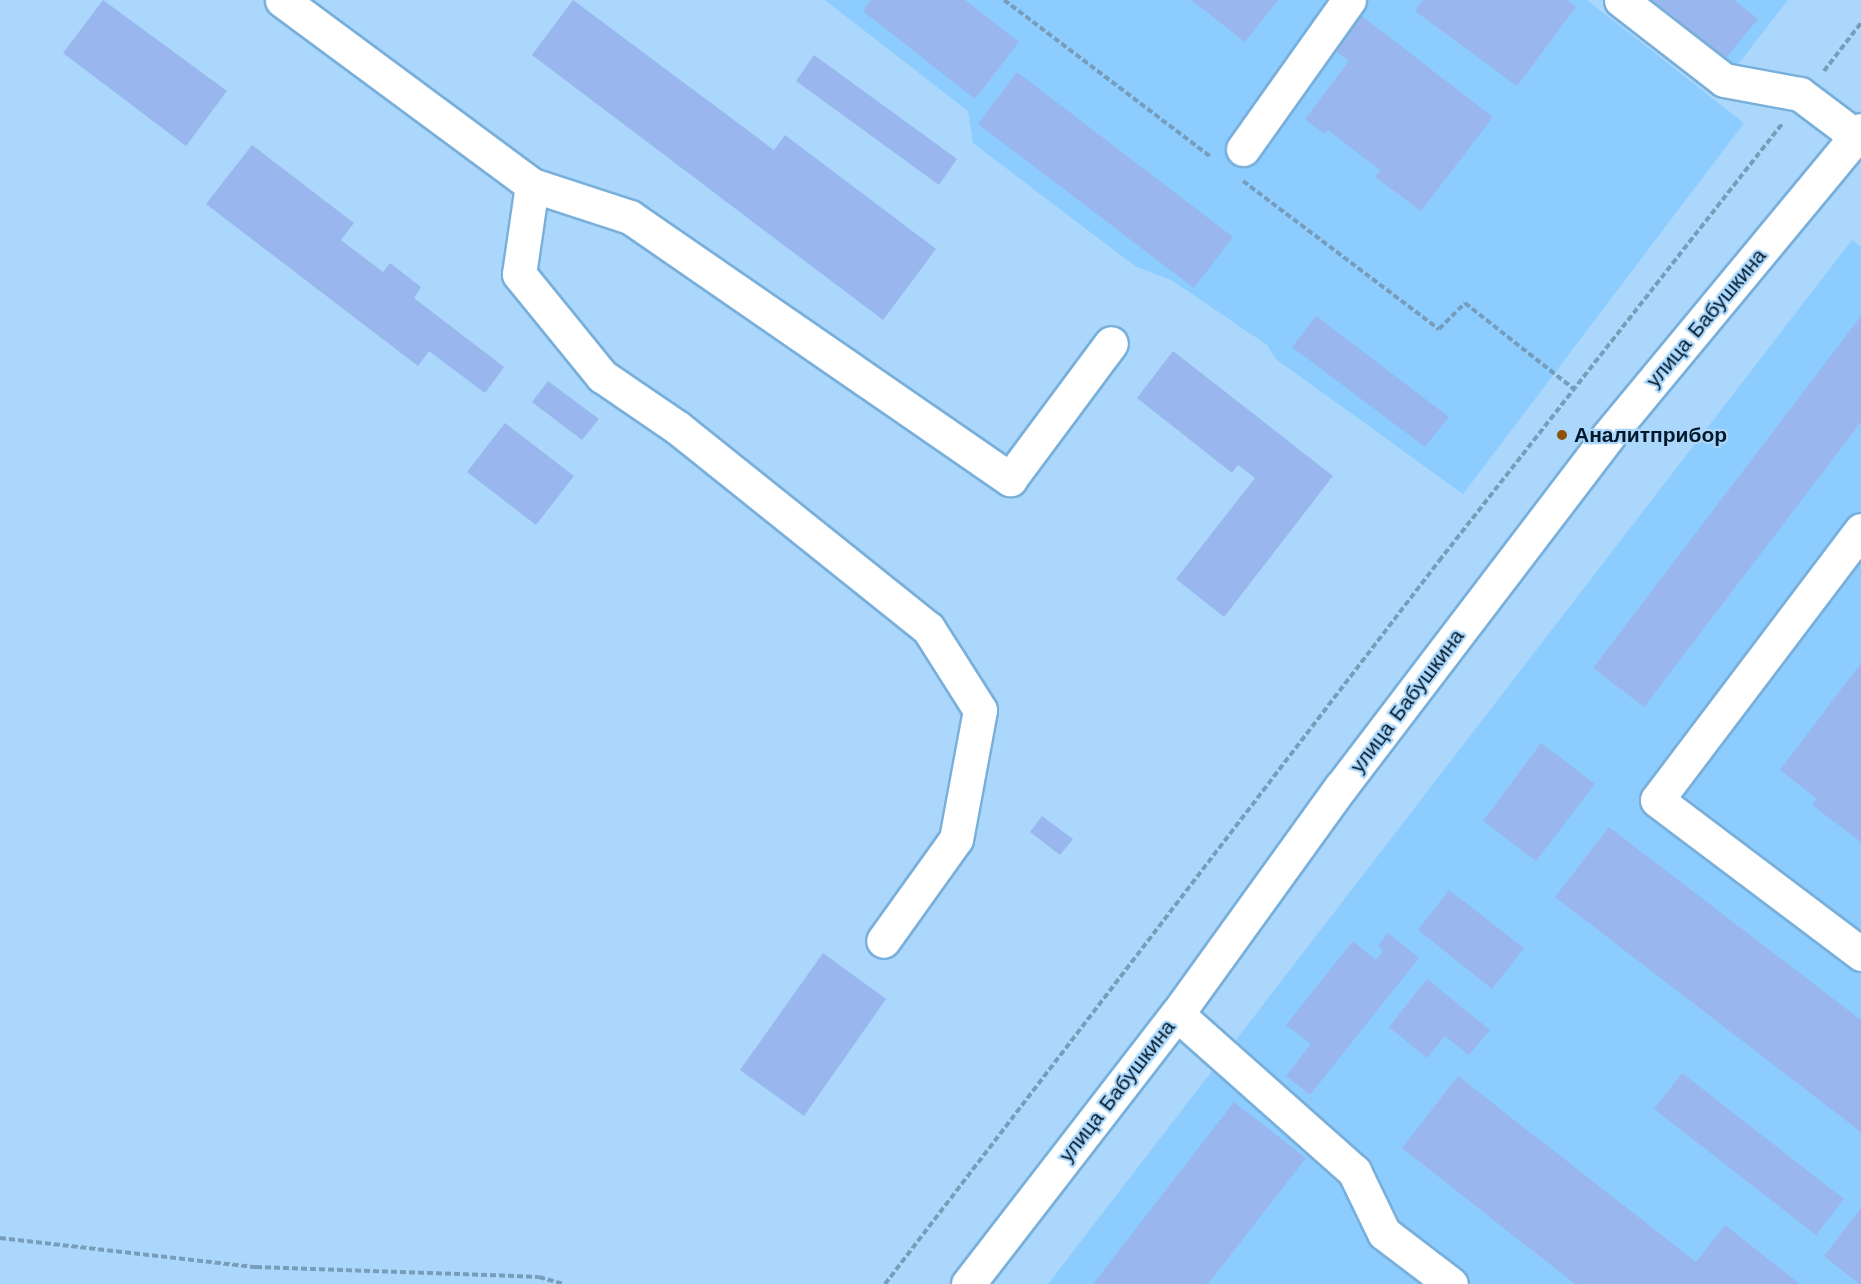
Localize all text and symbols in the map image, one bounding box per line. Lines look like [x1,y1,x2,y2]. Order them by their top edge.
street label: улица Бабушкина [1641,243,1771,393]
place label: Аналитприбор [1574,422,1727,448]
marker: Аналитприбор [1555,428,1569,442]
street label: улица Бабушкина [1345,624,1469,778]
street label: улица Бабушкина [1054,1015,1180,1167]

